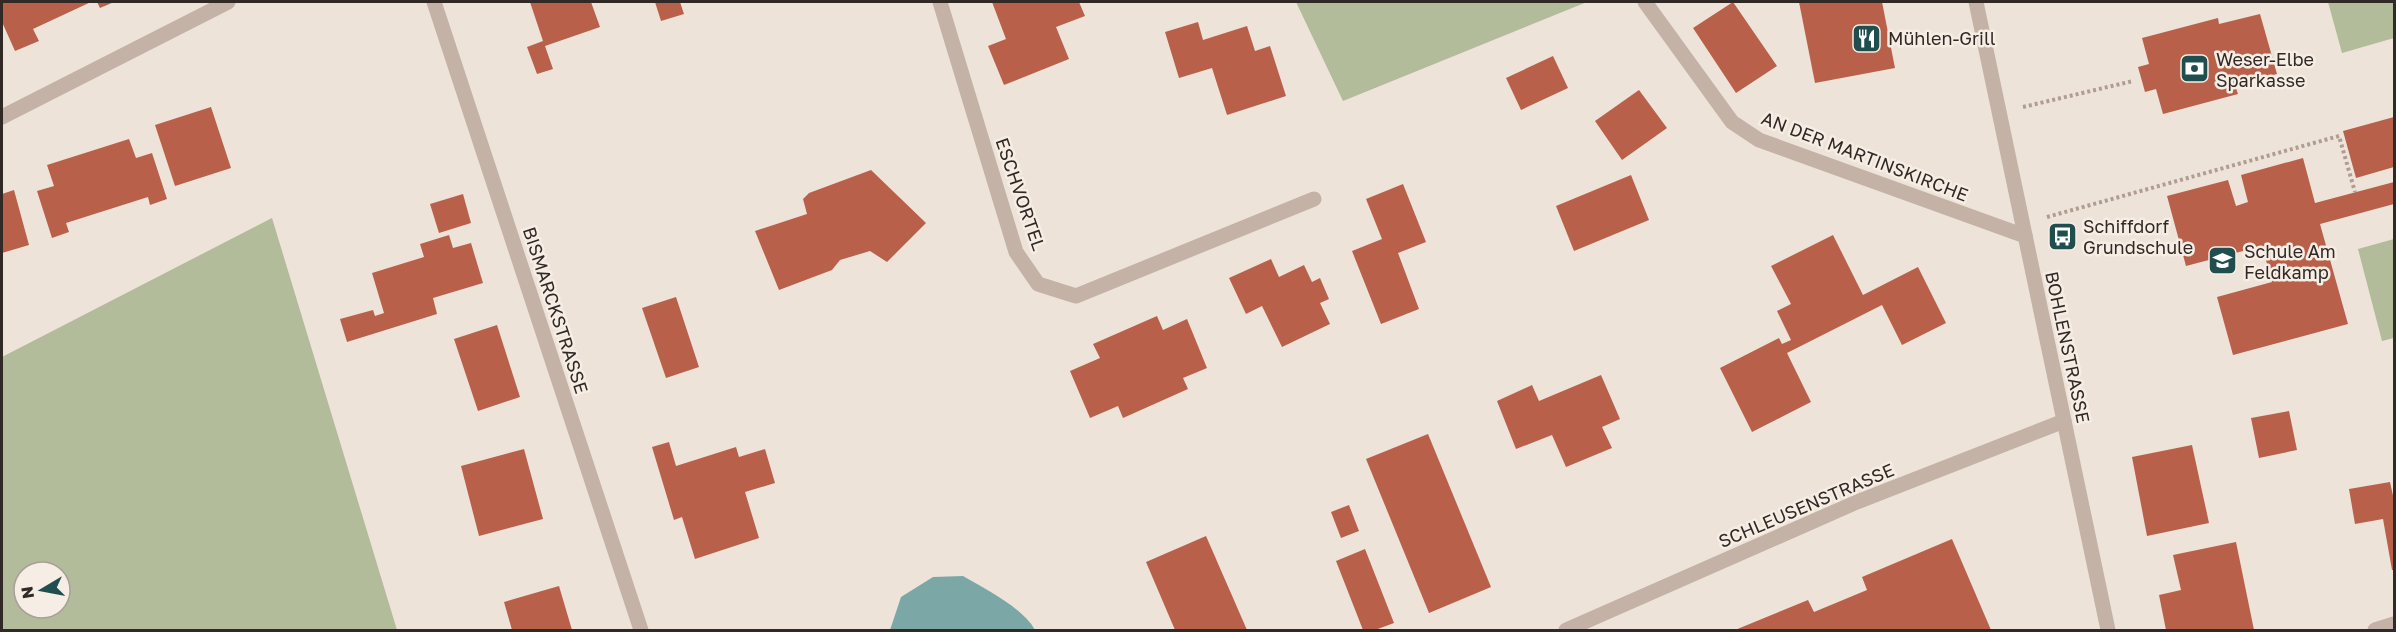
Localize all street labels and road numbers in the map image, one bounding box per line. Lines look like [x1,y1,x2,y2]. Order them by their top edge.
street label: AN DER MARTINSKIRCHE [1759,106,1971,206]
street label: ESCHVORTEL [991,135,1051,253]
street label: BISMARCKSTRASSE [519,224,593,396]
street label: BOHLENSTRASSE [2041,269,2095,425]
street label: SCHLEUSENSTRASSE [1715,458,1897,552]

